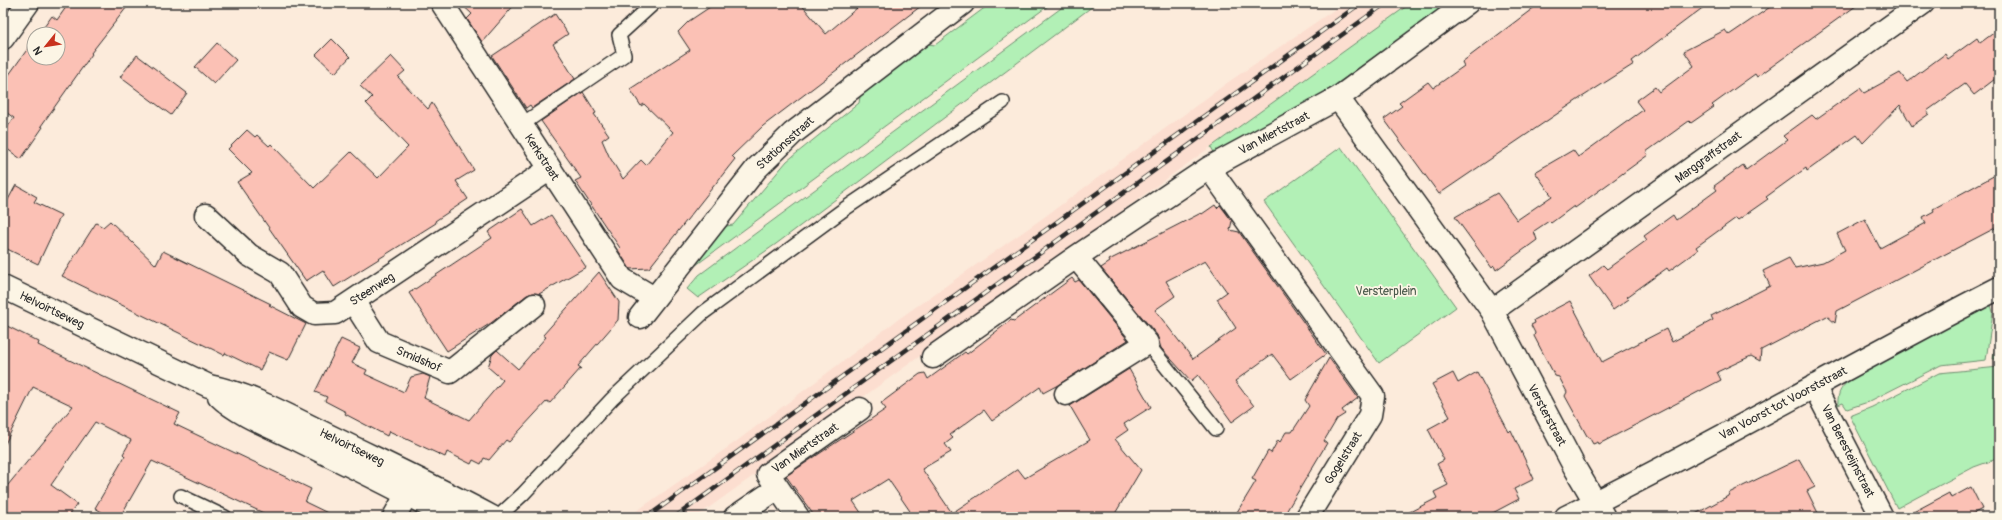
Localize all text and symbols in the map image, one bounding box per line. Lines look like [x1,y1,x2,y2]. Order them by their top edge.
north arrow [26,26,66,66]
text: N [30,44,45,57]
street label: Van Miertstraat [1236,108,1312,158]
street label: Stationsstraat [753,113,817,173]
street label: Marggraffstraat [1672,128,1745,187]
street label: Kerkstraat [521,131,562,184]
street label: Steenweg [347,269,397,309]
park label: Versterplein [1355,284,1417,299]
street label: Helvoirtseweg [17,288,87,333]
street label: Smidshof [394,343,444,376]
street label: Van Voorst tot Voorststraat [1717,363,1850,443]
street label: Versterstraat [1524,382,1569,449]
street label: Van Beresteijnstraat [1818,402,1878,500]
street label: Van Miertstraat [769,420,842,477]
street label: Helvoirtseweg [317,425,387,470]
street label: Gogelstraat [1321,429,1366,487]

